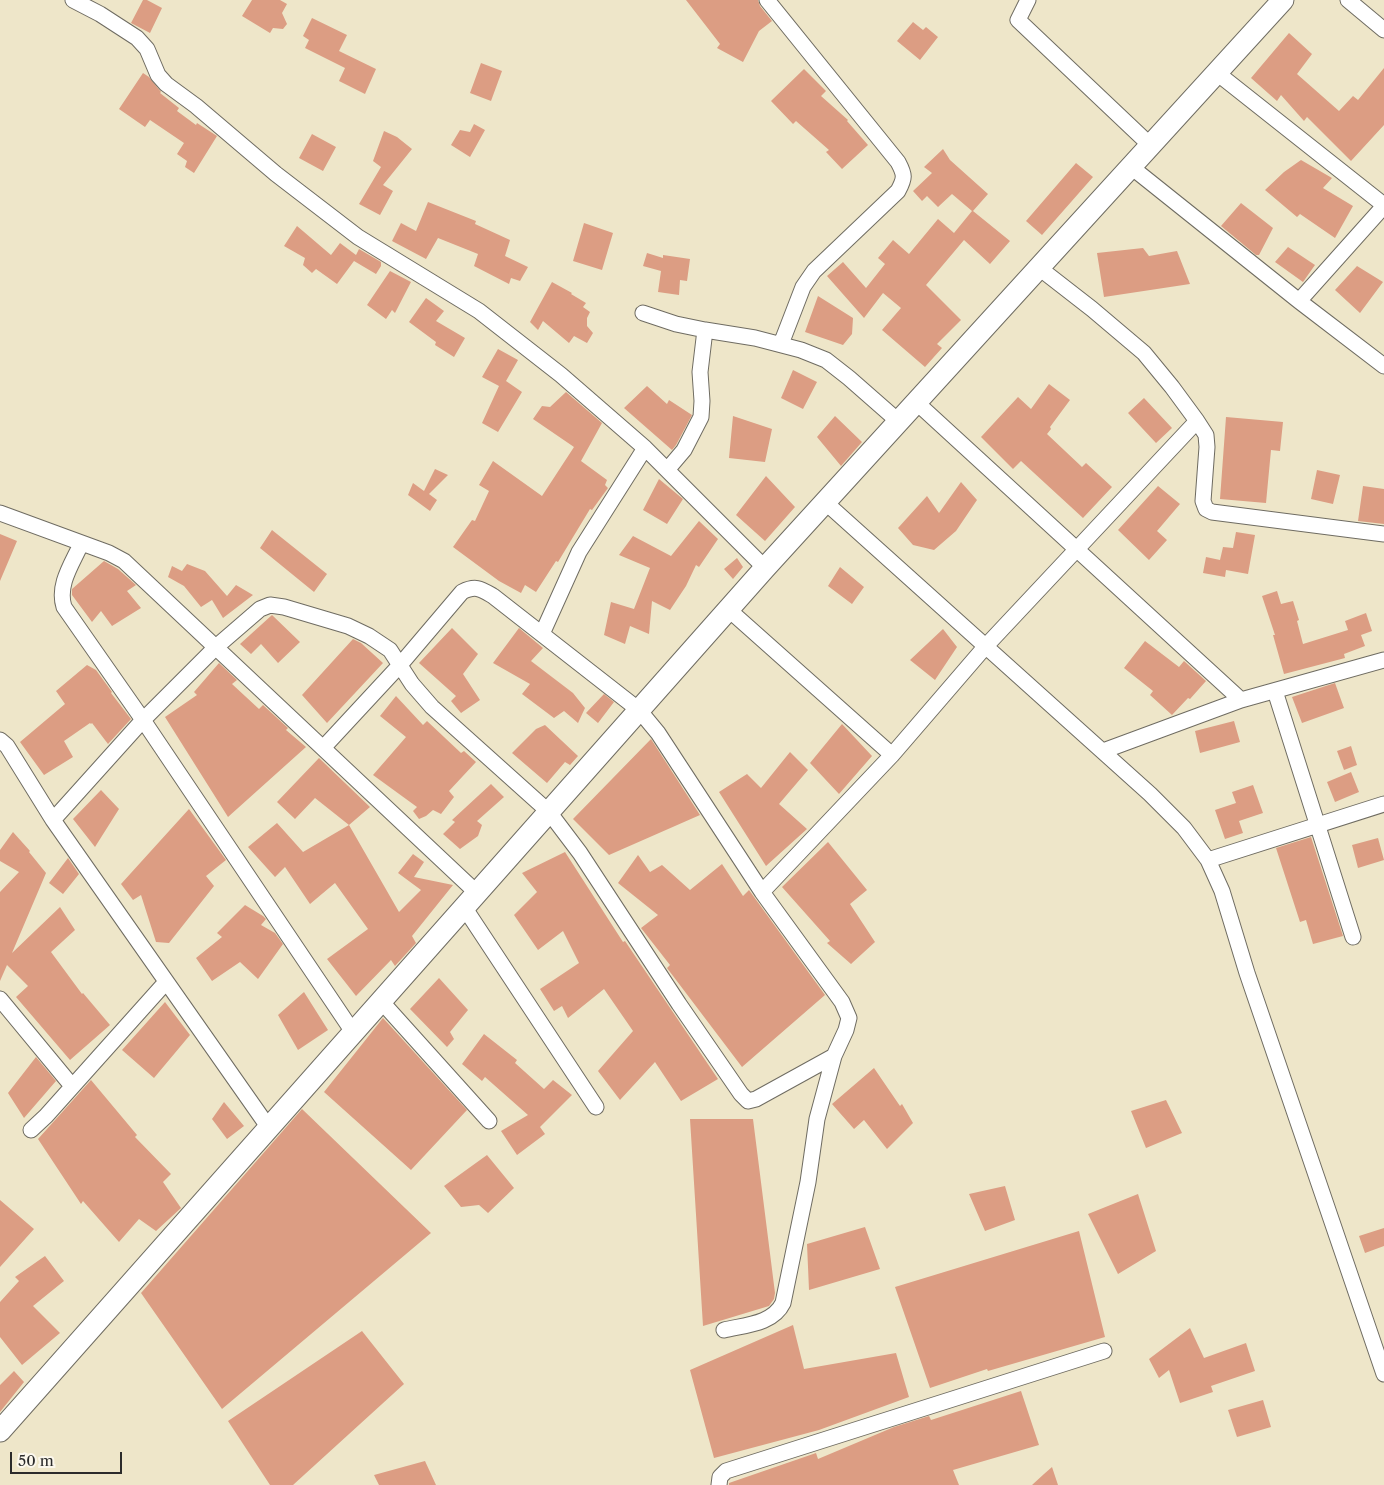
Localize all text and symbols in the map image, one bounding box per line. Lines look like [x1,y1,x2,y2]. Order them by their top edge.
scale bar [12,1442,125,1474]
text: 50 m [18,1451,54,1470]

